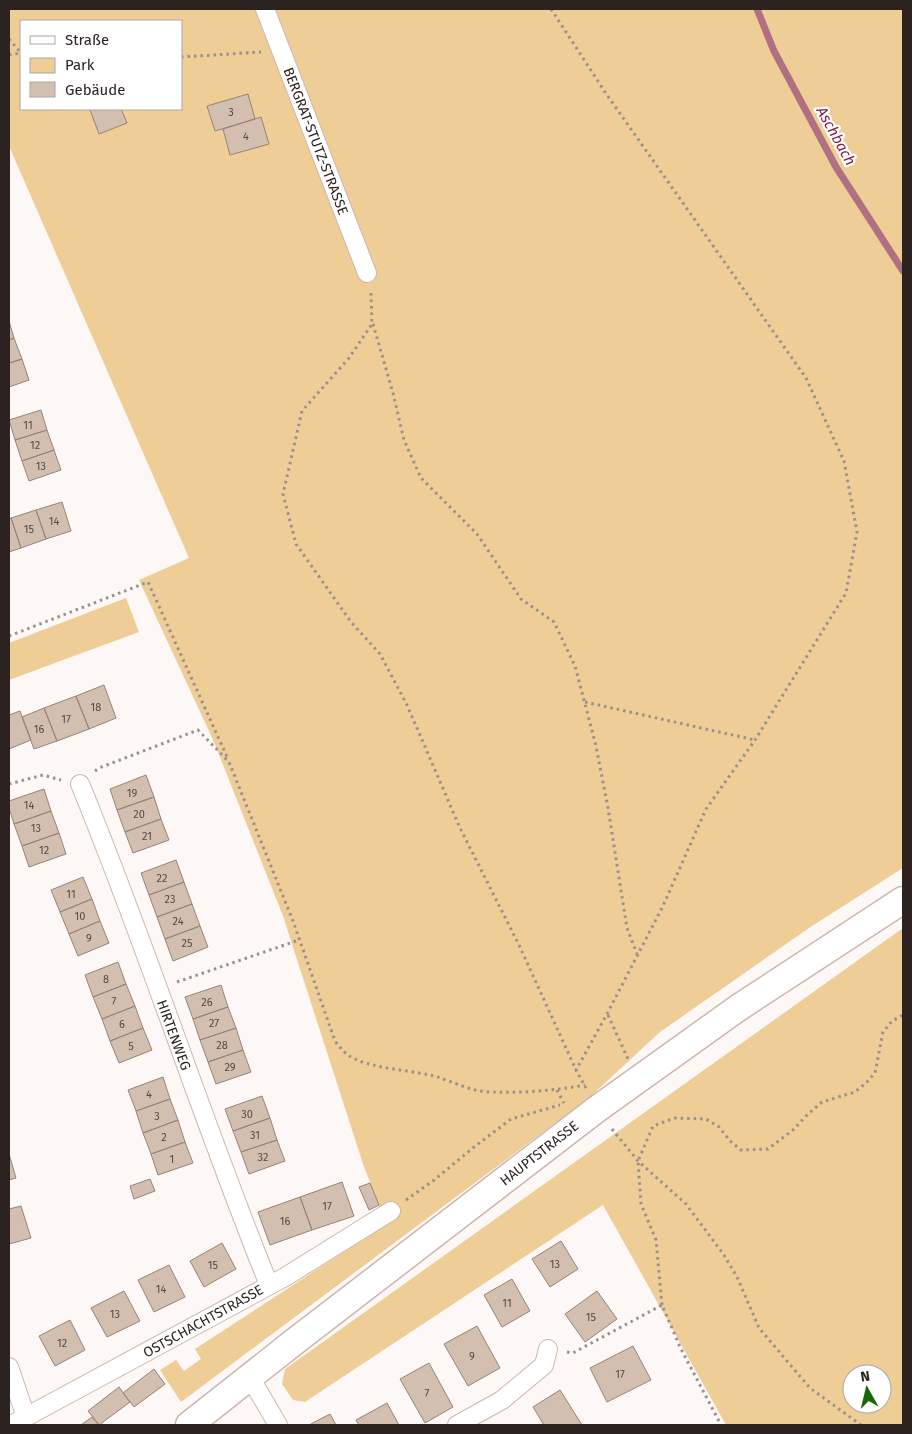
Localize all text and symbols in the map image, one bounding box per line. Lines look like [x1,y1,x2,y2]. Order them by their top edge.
legend [20,20,182,110]
text: Straße [65,31,109,49]
text: Park [65,56,95,74]
street label: BERGRAT-STUTZ-STRASSE [280,65,352,217]
text: Gebäude [65,81,125,99]
water label: Aschbach [812,103,859,168]
house number: 3 [228,106,234,119]
house number: 4 [243,130,249,143]
house number: 11 [23,419,33,432]
house number: 12 [30,439,40,452]
house number: 13 [36,460,46,473]
house number: 14 [49,515,59,528]
house number: 15 [24,523,35,536]
house number: 18 [91,701,101,714]
house number: 17 [61,713,71,726]
house number: 16 [34,723,44,736]
house number: 19 [127,787,137,800]
house number: 14 [24,799,34,812]
house number: 20 [133,808,145,821]
house number: 13 [31,822,41,835]
house number: 21 [142,830,152,843]
house number: 12 [39,844,49,857]
house number: 22 [157,872,167,885]
house number: 11 [66,888,76,901]
house number: 23 [165,893,175,906]
house number: 10 [75,910,85,923]
house number: 24 [173,915,184,928]
house number: 9 [86,932,92,945]
house number: 25 [182,937,193,950]
house number: 8 [103,973,109,986]
house number: 7 [112,995,117,1008]
house number: 26 [201,996,213,1009]
street label: HIRTENWEG [153,998,194,1073]
house number: 27 [209,1017,219,1030]
house number: 6 [119,1018,125,1031]
house number: 28 [216,1039,228,1052]
house number: 5 [128,1040,134,1053]
house number: 29 [224,1061,236,1074]
house number: 4 [146,1088,152,1101]
house number: 30 [241,1108,253,1121]
house number: 3 [154,1110,160,1123]
street label: HAUPTSTRASSE [497,1117,582,1189]
house number: 31 [250,1129,260,1142]
house number: 2 [161,1131,167,1144]
house number: 32 [258,1151,268,1164]
house number: 1 [170,1153,174,1166]
house number: 17 [322,1200,332,1213]
house number: 16 [280,1215,290,1228]
house number: 13 [550,1258,560,1271]
house number: 15 [208,1259,219,1272]
street label: OSTSCHACHTSTRASSE [140,1281,266,1362]
house number: 14 [156,1283,166,1296]
house number: 11 [502,1297,512,1310]
house number: 13 [110,1308,120,1321]
house number: 15 [586,1311,597,1324]
house number: 12 [57,1337,67,1350]
house number: 9 [469,1350,475,1363]
north arrow [842,1364,892,1414]
house number: 17 [615,1368,625,1381]
text: N [859,1368,871,1386]
house number: 7 [425,1387,430,1400]

